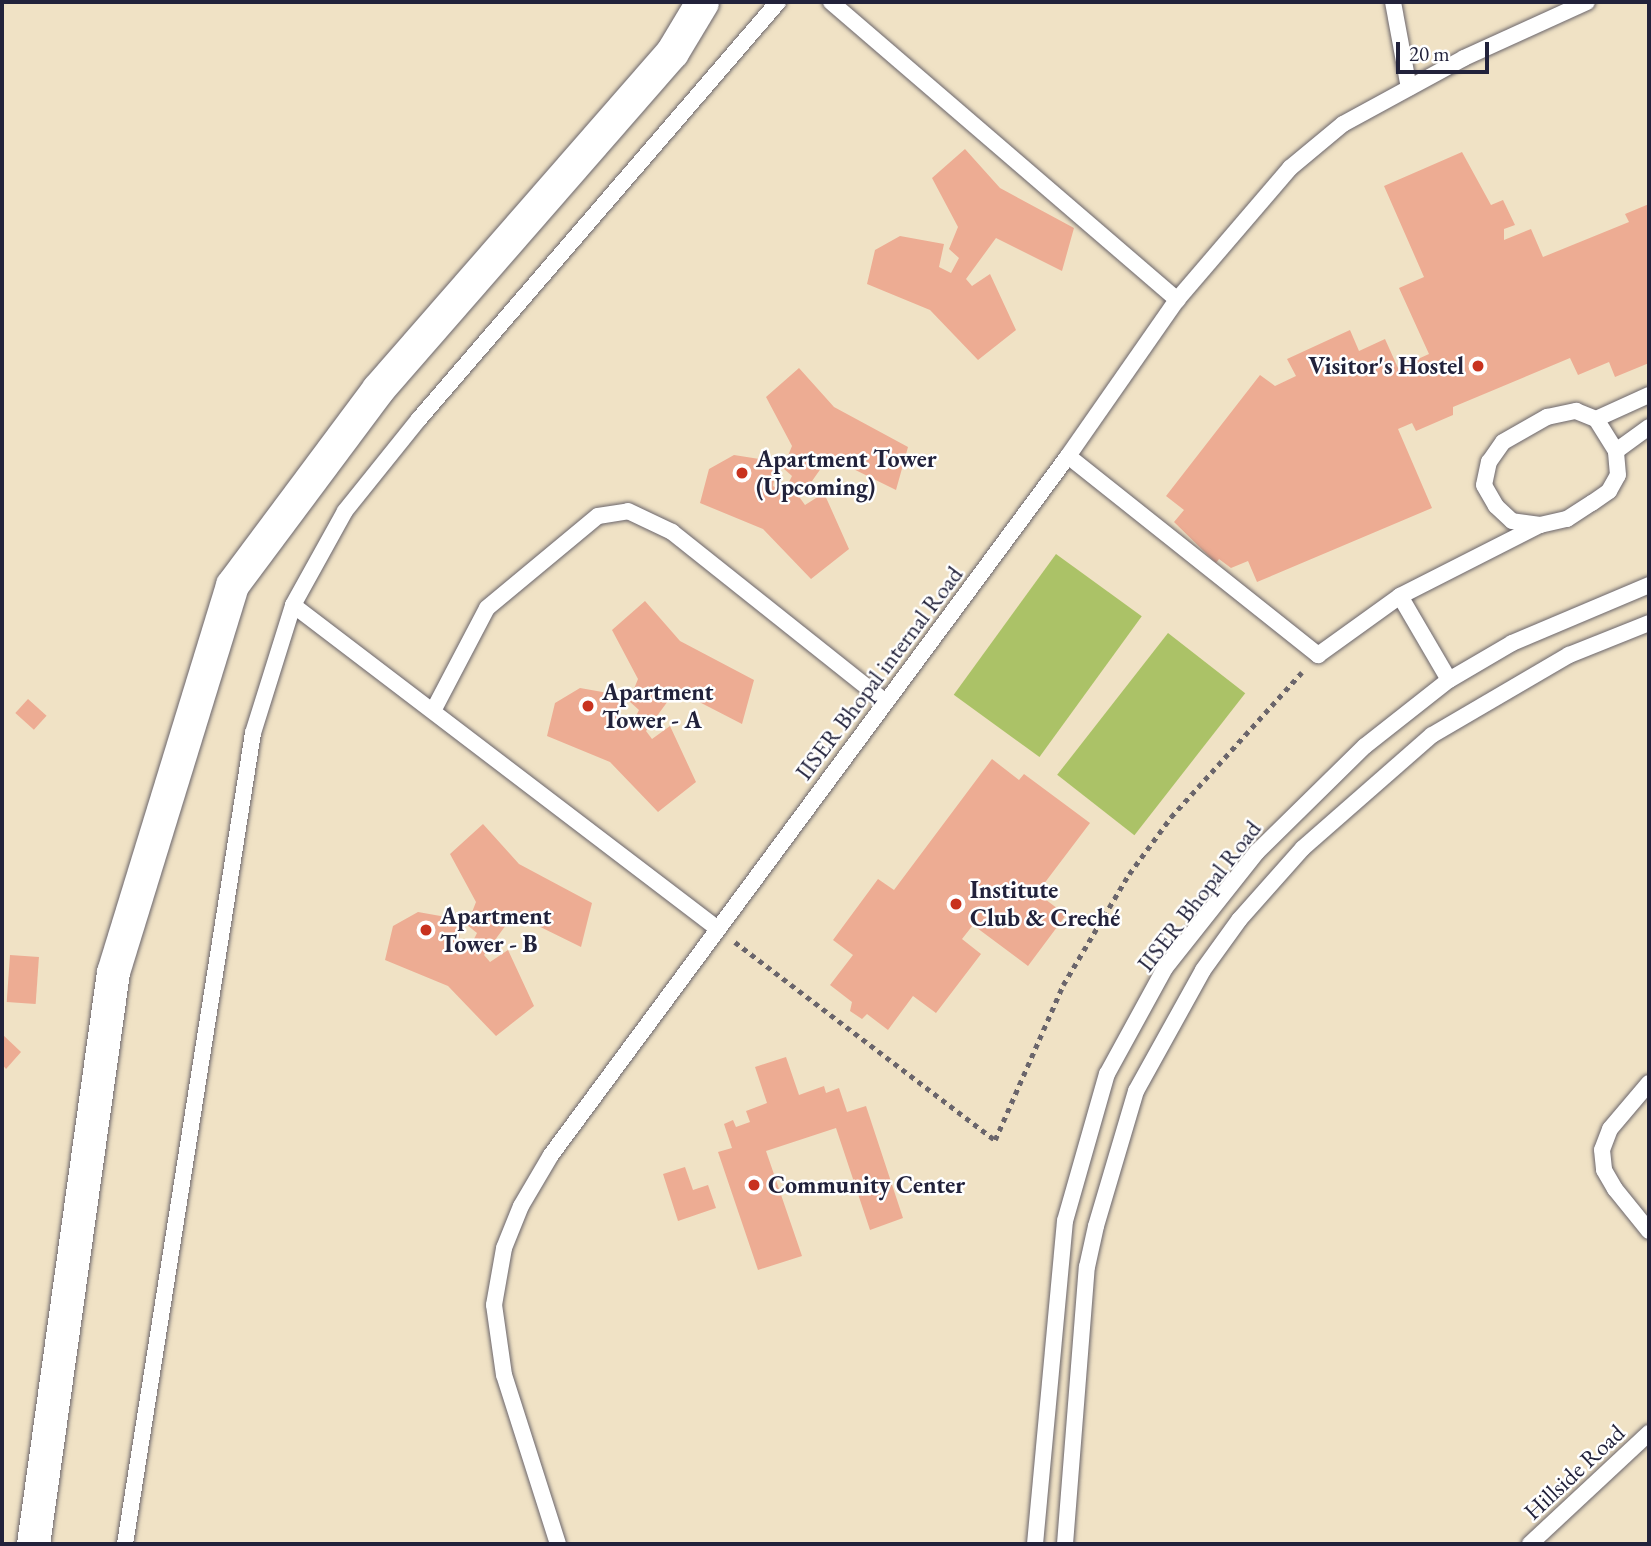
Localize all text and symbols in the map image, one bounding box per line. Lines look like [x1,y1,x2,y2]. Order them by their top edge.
scale bar [1399,28,1492,72]
text: 20 m [1409,40,1450,67]
place label: Visitor's Hostel [1308,352,1464,380]
marker: Visitor's Hostel [1470,358,1486,374]
place label: Apartment Tower (Upcoming) [756,445,937,501]
marker: Apartment Tower (Upcoming) [734,465,750,481]
street label: IISER Bhopal internal Road [789,561,969,785]
place label: Apartment Tower - A [602,678,713,734]
marker: Apartment Tower - A [580,698,596,714]
street label: IISER Bhopal Road [1131,815,1267,977]
place label: Institute Club & Creché [970,876,1120,932]
marker: Institute Club & Creché [948,896,964,912]
place label: Apartment Tower - B [440,902,551,958]
marker: Apartment Tower - B [418,922,434,938]
place label: Community Center [768,1171,965,1199]
marker: Community Center [746,1177,762,1193]
street label: Hillside Road [1518,1418,1630,1526]

